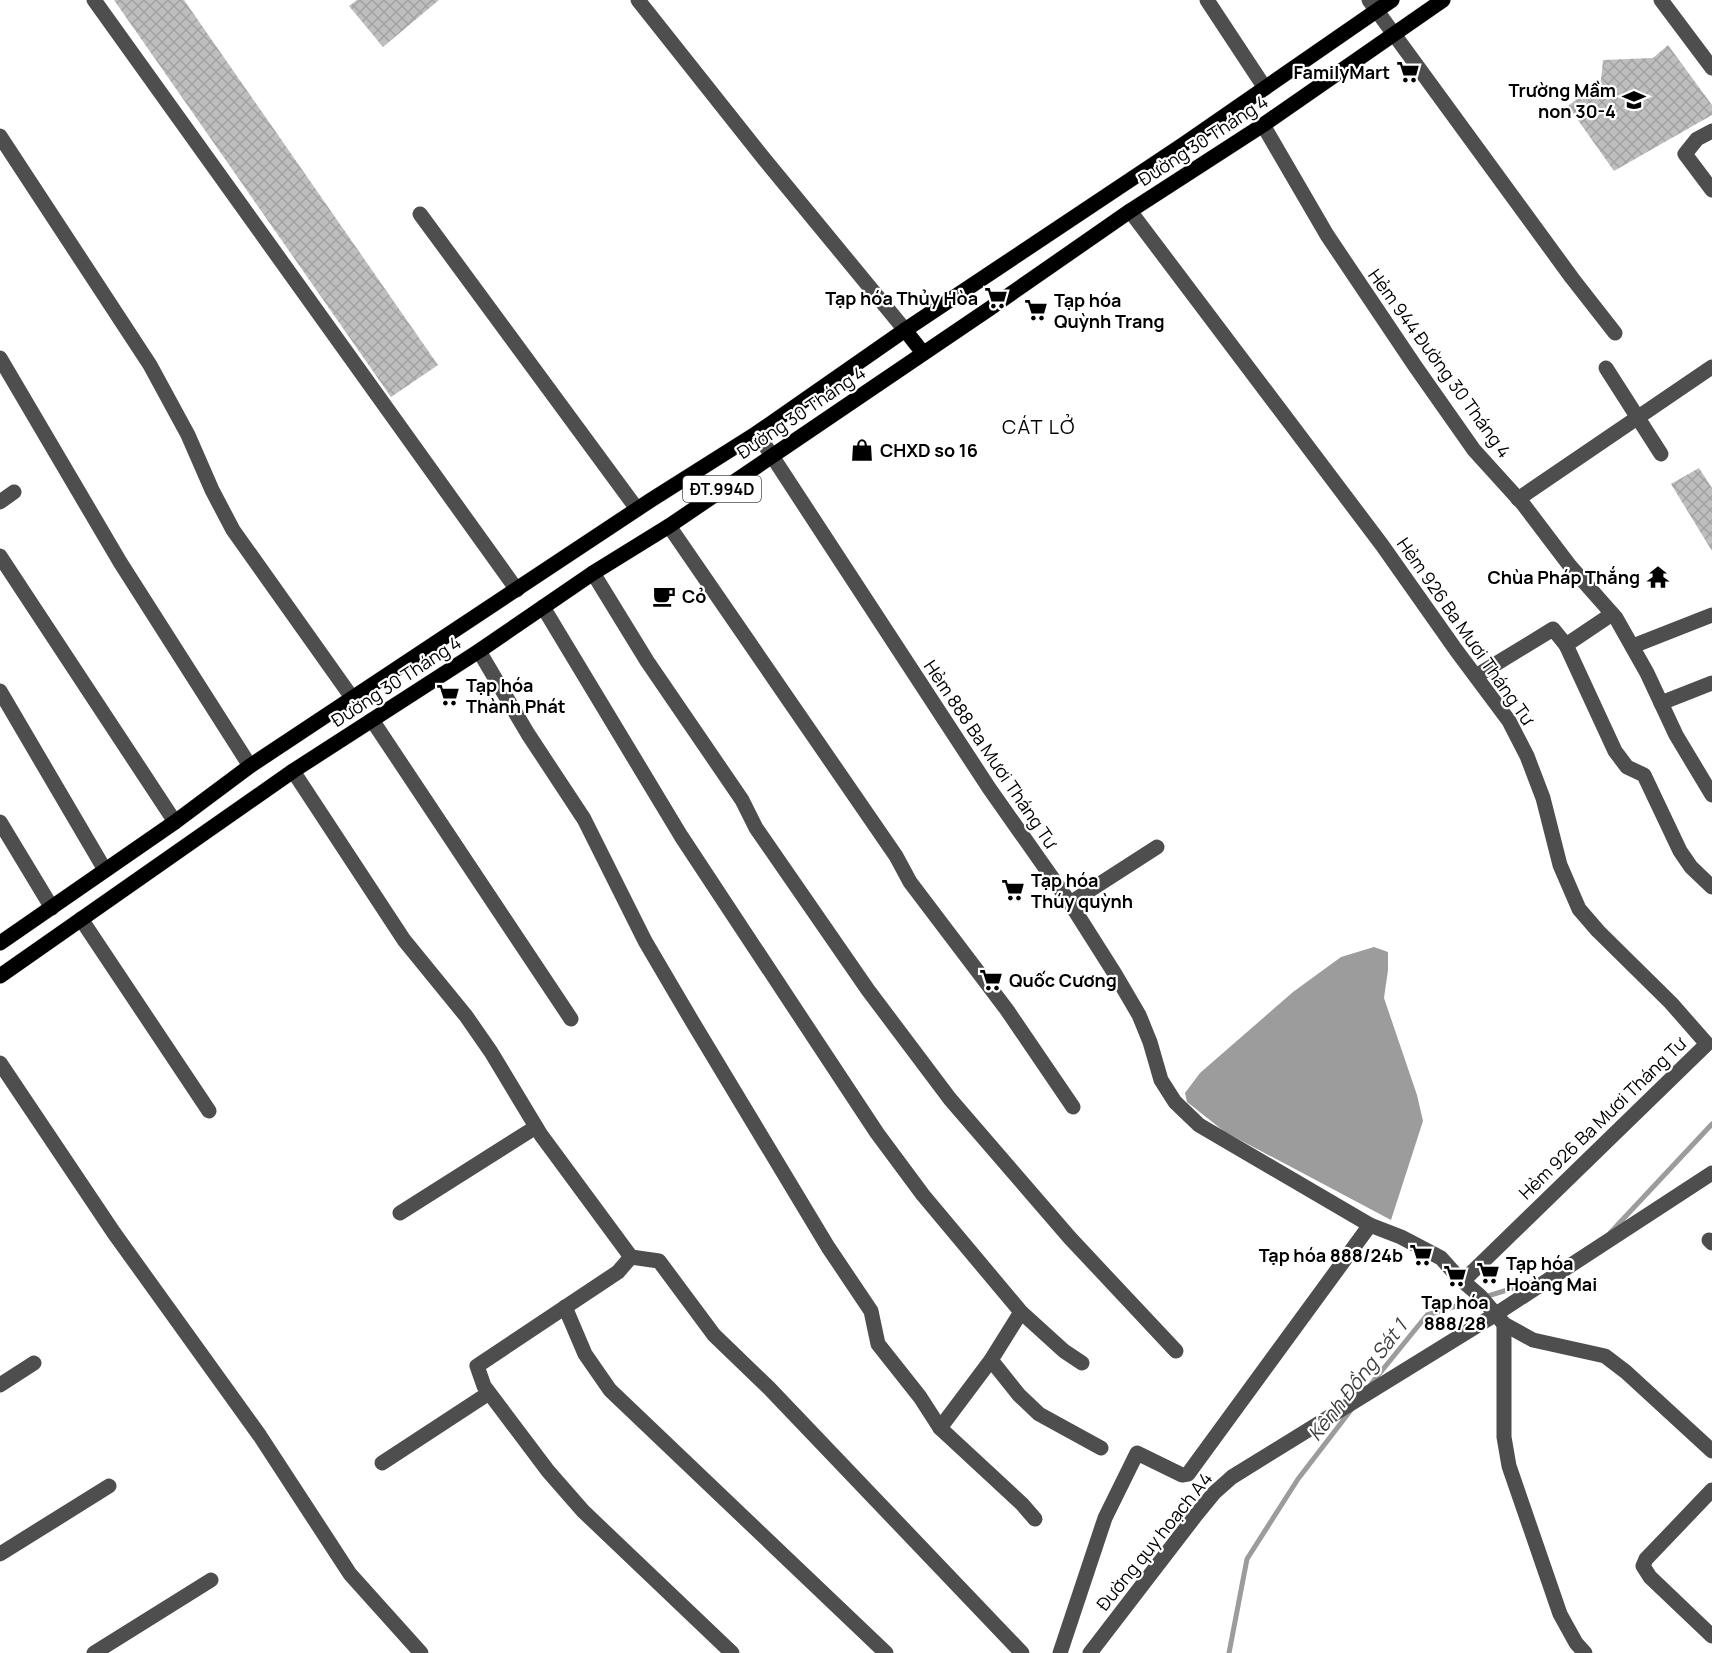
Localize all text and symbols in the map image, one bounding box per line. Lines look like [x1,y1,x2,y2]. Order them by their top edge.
supermarket icon: FamilyMart [1395,59,1421,85]
place label: FamilyMart [1293,60,1390,84]
place label: Trường Mầm non 30-4 [1508,78,1616,123]
school or university icon: Trường Mầm non 30-4 [1621,87,1647,113]
street label: Đường 30 Tháng 4 [1134,89,1272,191]
street label: Hẻm 944 Đường 30 Tháng 4 [1363,264,1517,462]
supermarket icon: Tạp hóa Thủy Hòa [983,285,1009,311]
place label: Tạp hóa Thủy Hòa [825,286,978,310]
place label: Tạp hóa Quỳnh Trang [1054,288,1165,333]
supermarket icon: Tạp hóa Quỳnh Trang [1023,297,1049,323]
street label: Đường 30 Tháng 4 [732,360,870,464]
district label: CÁT LỞ [1002,413,1076,440]
shop icon: CHXD so 16 [849,437,875,463]
place label: CHXD so 16 [880,438,978,462]
road number: ĐT.994D [683,476,761,502]
street label: Hẻm 926 Ba Mươi Tháng Tư [1392,532,1541,731]
temple icon: Chùa Pháp Thắng [1645,564,1671,590]
place label: Chùa Pháp Thắng [1488,565,1640,589]
cafe icon: Cỏ [651,583,677,609]
place label: Cỏ [682,584,706,608]
street label: Đường 30 Tháng 4 [327,630,465,732]
street label: Hẻm 888 Ba Mươi Tháng Tư [919,655,1064,854]
place label: Tạp hóa Thành Phát [466,673,566,718]
supermarket icon: Tạp hóa Thành Phát [435,682,461,708]
place label: Tạp hóa Thúy quỳnh [1031,868,1133,913]
supermarket icon: Tạp hóa Thúy quỳnh [1000,877,1026,903]
supermarket icon: Quốc Cương [978,967,1004,993]
place label: Quốc Cương [1009,968,1117,992]
street label: Hẻm 926 Ba Mươi Tháng Tư [1513,1031,1692,1204]
supermarket icon: Tạp hóa 888/24b [1408,1242,1434,1268]
place label: Tạp hóa 888/24b [1259,1243,1403,1267]
place label: Tạp hóa Hoàng Mai [1506,1251,1597,1296]
supermarket icon: Tạp hóa Hoàng Mai [1475,1260,1501,1286]
supermarket icon: Tạp hóa 888/28 [1442,1263,1468,1289]
place label: Tạp hóa 888/28 [1421,1290,1489,1335]
water label: Kênh Đồng Sát 1 [1301,1312,1414,1446]
street label: Đường quy hoạch A4 [1091,1467,1217,1615]

